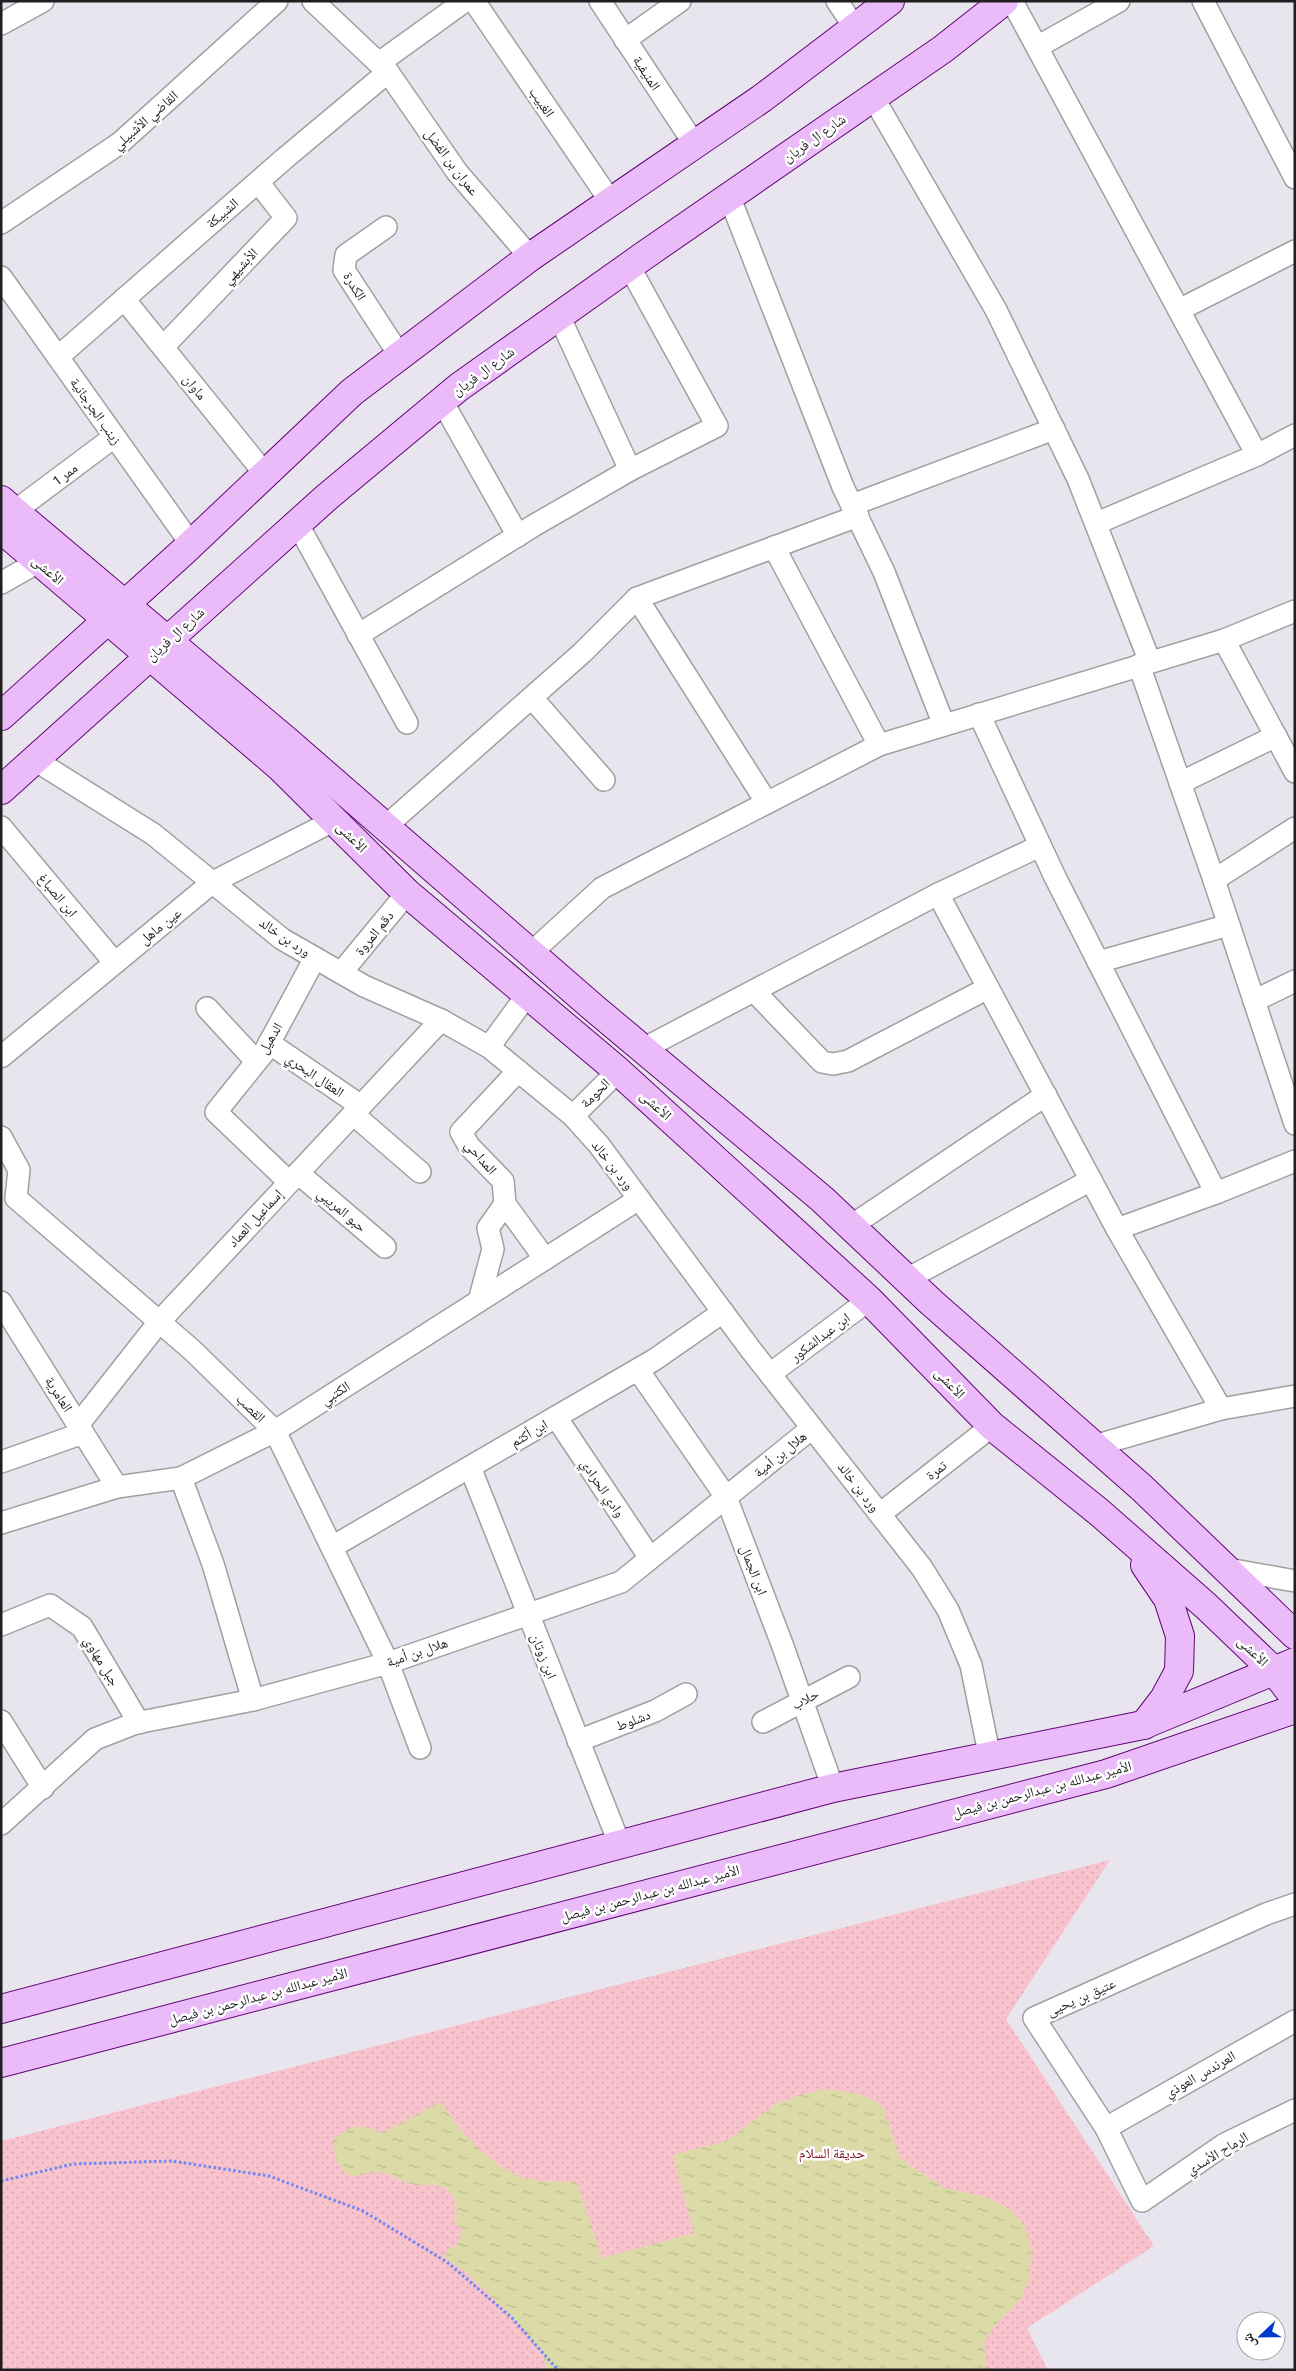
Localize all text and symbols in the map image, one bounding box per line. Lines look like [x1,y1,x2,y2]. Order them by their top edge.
street label: المنيفية [629,53,664,94]
street label: الغبيب [525,84,558,121]
street label: القاضي الأشبيلي [109,87,183,155]
street label: شارع ال فريان [780,111,850,167]
street label: عمران بن الفضل [421,125,482,199]
street label: الشبيكة [203,195,242,232]
street label: الأبشيهي [219,245,263,290]
street label: الكدرة [339,269,370,304]
street label: شارع ال فريان [449,343,518,401]
street label: ماوان [179,371,210,404]
street label: زينب الجرجانية [66,374,125,448]
street label: ممر 1 [50,460,81,489]
street label: الأعشى [28,552,67,589]
street label: شارع ال فريان [143,604,209,666]
street label: الأعشى [333,818,371,856]
street label: ابن الصباغ [34,870,81,921]
street label: عين ماهل [136,904,185,948]
street label: دقم المروة [351,907,398,960]
street label: ورد بن خالد [256,914,314,961]
street label: الدهيل [255,1020,286,1057]
street label: العقال البحري [281,1050,347,1103]
street label: الحومة [577,1075,614,1112]
street label: الأعشى [636,1087,675,1124]
street label: المداحي [459,1136,500,1180]
street label: ورد بن خالد [588,1137,637,1194]
street label: حبو المريبي [312,1185,370,1238]
street label: إسماعيل العماد [224,1186,287,1251]
street label: ابن عبدالشكور [786,1309,854,1366]
street label: الأعشى [931,1364,968,1402]
street label: العامرية [41,1373,76,1415]
street label: الكتبي [317,1378,354,1411]
street label: القصب [232,1390,269,1426]
street label: ابن أكثم [508,1416,551,1452]
street label: هلال بن أمية [750,1428,810,1481]
street label: وادي الحرادي [575,1456,628,1522]
street label: تمرة [922,1457,950,1484]
street label: ورد بن خالد [834,1459,883,1516]
street label: ابن الجمال [736,1543,771,1597]
street label: ابن زوتان [527,1631,560,1681]
street label: جبل مهاوي [78,1633,123,1691]
street label: الأعشى [1234,1633,1272,1670]
street label: هلال بن أمية [384,1634,450,1671]
street label: حلاب [789,1685,822,1714]
street label: دشلوط [613,1706,653,1735]
street label: الأمير عبدالله بن عبدالرحمن بن فيصل [951,1757,1134,1822]
street label: الأمير عبدالله بن عبدالرحمن بن فيصل [559,1861,742,1926]
street label: الأمير عبدالله بن عبدالرحمن بن فيصل [167,1964,350,2029]
street label: عتيق بن يحيى [1044,1975,1119,2021]
street label: العرندس العوذي [1162,2047,1240,2104]
street label: الرماح الأسدي [1183,2128,1253,2181]
park label: حديقة السلام [799,2145,865,2163]
north arrow [1236,2311,1286,2361]
text: ش [1239,2330,1260,2351]

